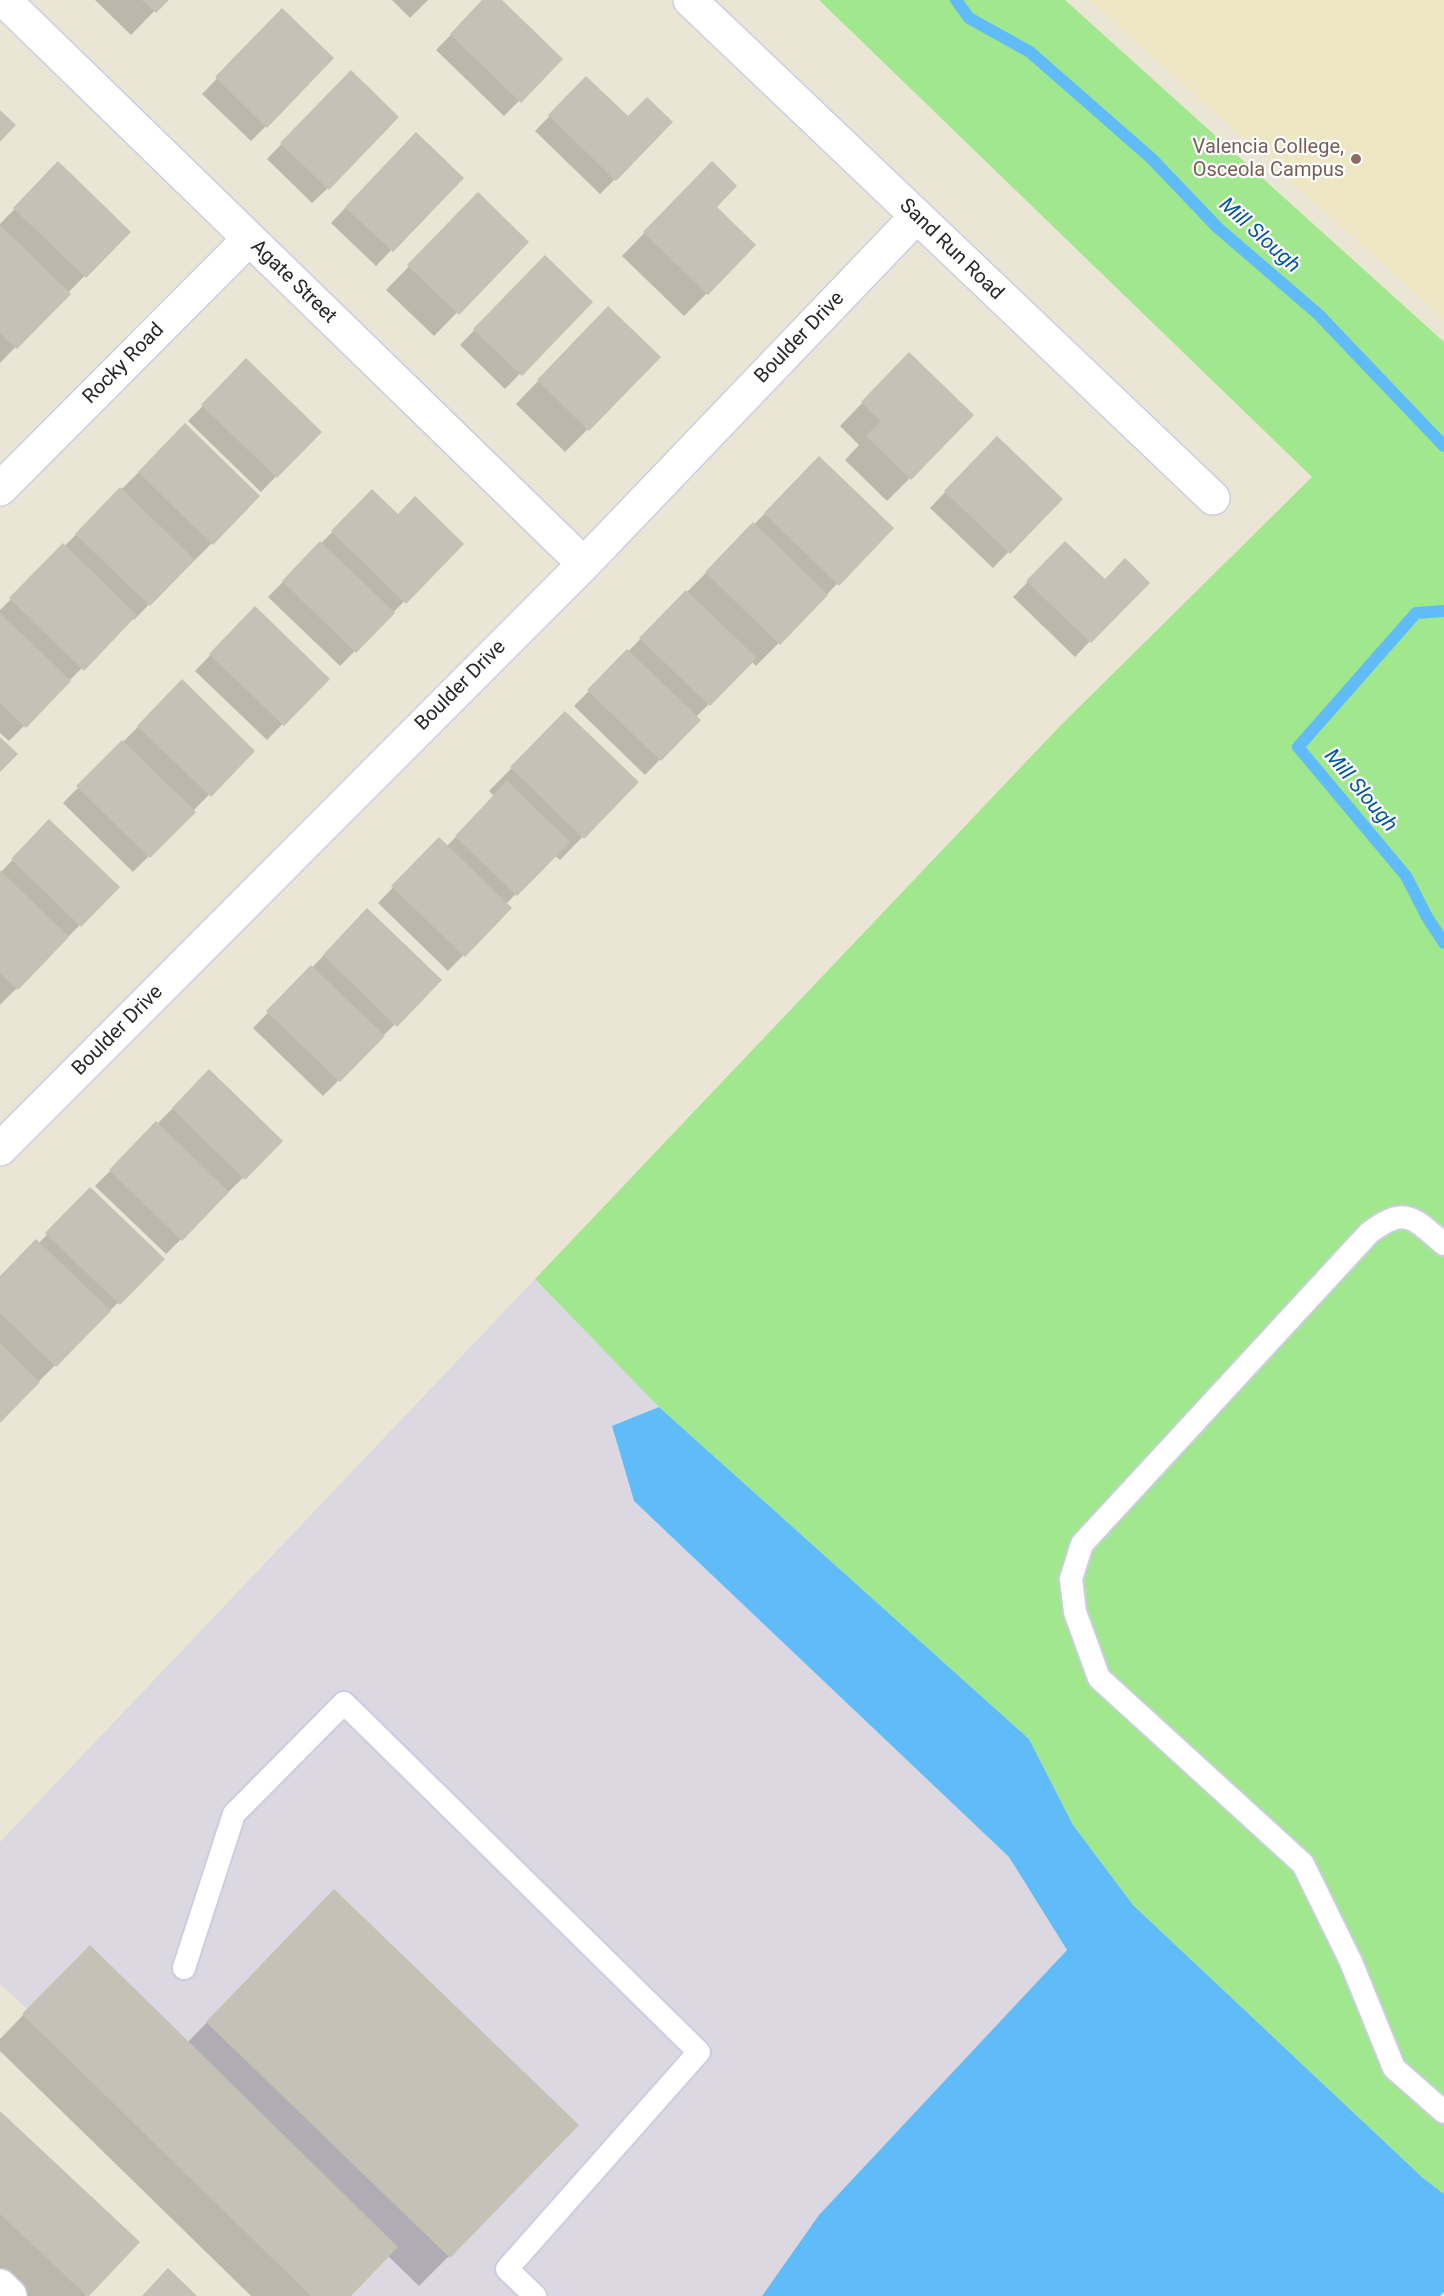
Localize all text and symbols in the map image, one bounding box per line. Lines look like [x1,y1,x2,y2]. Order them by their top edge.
place label: Valencia College, Osceola Campus [1193,136,1344,183]
marker: Valencia College, Osceola Campus [1349,152,1363,166]
water label: Mill Slough [1213,193,1305,279]
street label: Sand Run Road [894,194,1008,306]
street label: Agate Street [245,235,341,329]
street label: Boulder Drive [750,287,850,389]
street label: Rocky Road [79,319,169,409]
street label: Boulder Drive [411,636,511,736]
water label: Mill Slough [1318,744,1402,838]
street label: Boulder Drive [68,981,168,1081]

